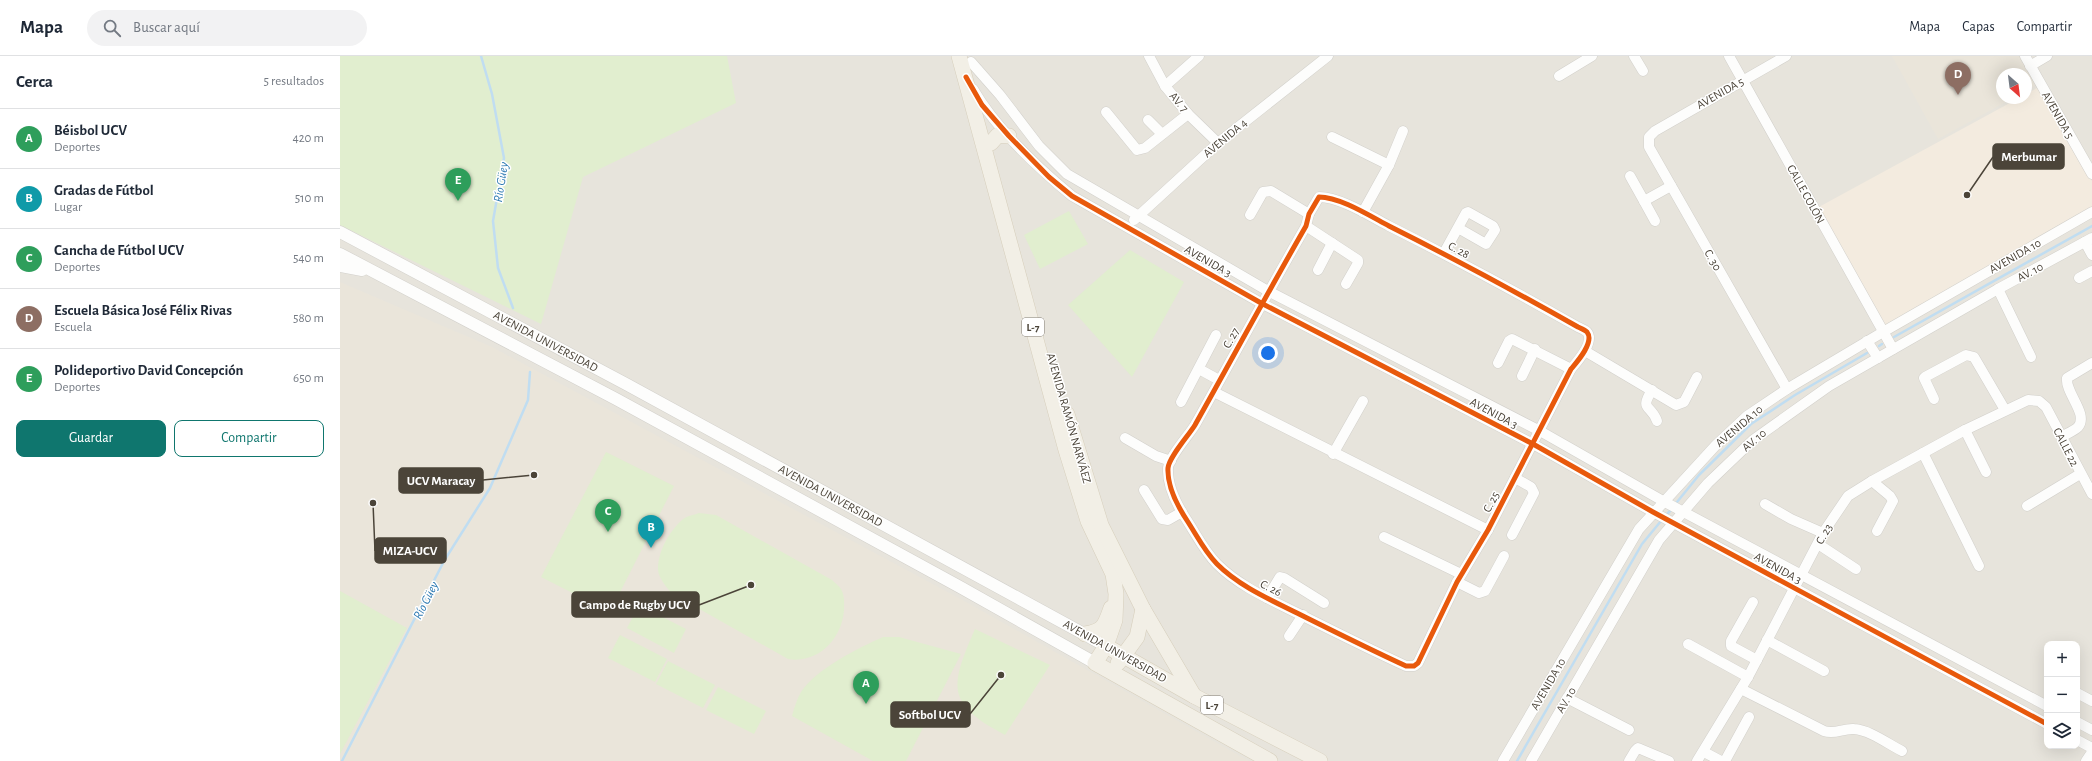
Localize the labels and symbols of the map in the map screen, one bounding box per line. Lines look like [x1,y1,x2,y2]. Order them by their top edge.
pin: D [1945,62,1971,95]
north arrow [1996,68,2032,104]
street label: AVENIDA 5 [1694,75,1746,111]
street label: AVENIDA 5 [2040,89,2076,141]
street label: AV. 7 [1167,90,1191,114]
street label: AVENIDA 4 [1201,116,1249,160]
callout: Merbumar [1993,144,2064,169]
text: Merbumar [2001,151,2057,164]
water label: Río Güey [492,161,511,203]
street label: CALLE COLÓN [1785,162,1828,225]
pin: E [445,168,471,201]
street label: AVENIDA 10 [1987,236,2043,276]
street label: C. 28 [1446,240,1472,261]
street label: AVENIDA 3 [1182,243,1234,279]
street label: C. 30 [1702,247,1724,273]
street label: AV. 10 [2015,260,2045,284]
street label: AVENIDA UNIVERSIDAD [492,309,600,374]
road number: L-7 [1022,318,1044,336]
street label: C. 27 [1221,326,1241,350]
your location [1258,343,1278,363]
street label: AVENIDA RAMÓN NARVÁEZ [1045,351,1094,485]
street label: AVENIDA 3 [1468,395,1520,431]
street label: AVENIDA 10 [1713,403,1765,449]
street label: CALLE 22 [2051,426,2081,469]
street label: AV. 10 [1740,427,1768,453]
street label: AVENIDA UNIVERSIDAD [777,463,885,529]
callout: UCV Maracay [399,468,483,493]
text: UCV Maracay [407,475,475,488]
street label: C. 25 [1481,490,1501,514]
pin: C [595,499,621,532]
pin: B [638,515,664,548]
street label: C. 23 [1813,522,1835,546]
callout: MIZA-UCV [375,538,446,563]
text: MIZA-UCV [383,545,438,558]
street label: AVENIDA 3 [1752,550,1804,586]
street label: C. 26 [1258,578,1284,599]
water label: Río Güey [411,579,442,622]
callout: Campo de Rugby UCV [572,592,699,617]
text: Campo de Rugby UCV [579,599,691,612]
street label: AVENIDA UNIVERSIDAD [1061,618,1169,685]
street label: AVENIDA 10 [1528,656,1568,712]
pin: A [853,671,879,704]
street label: AV. 10 [1554,685,1578,715]
road number: L-7 [1201,696,1223,714]
callout: Softbol UCV [891,702,970,727]
text: Softbol UCV [899,709,962,722]

